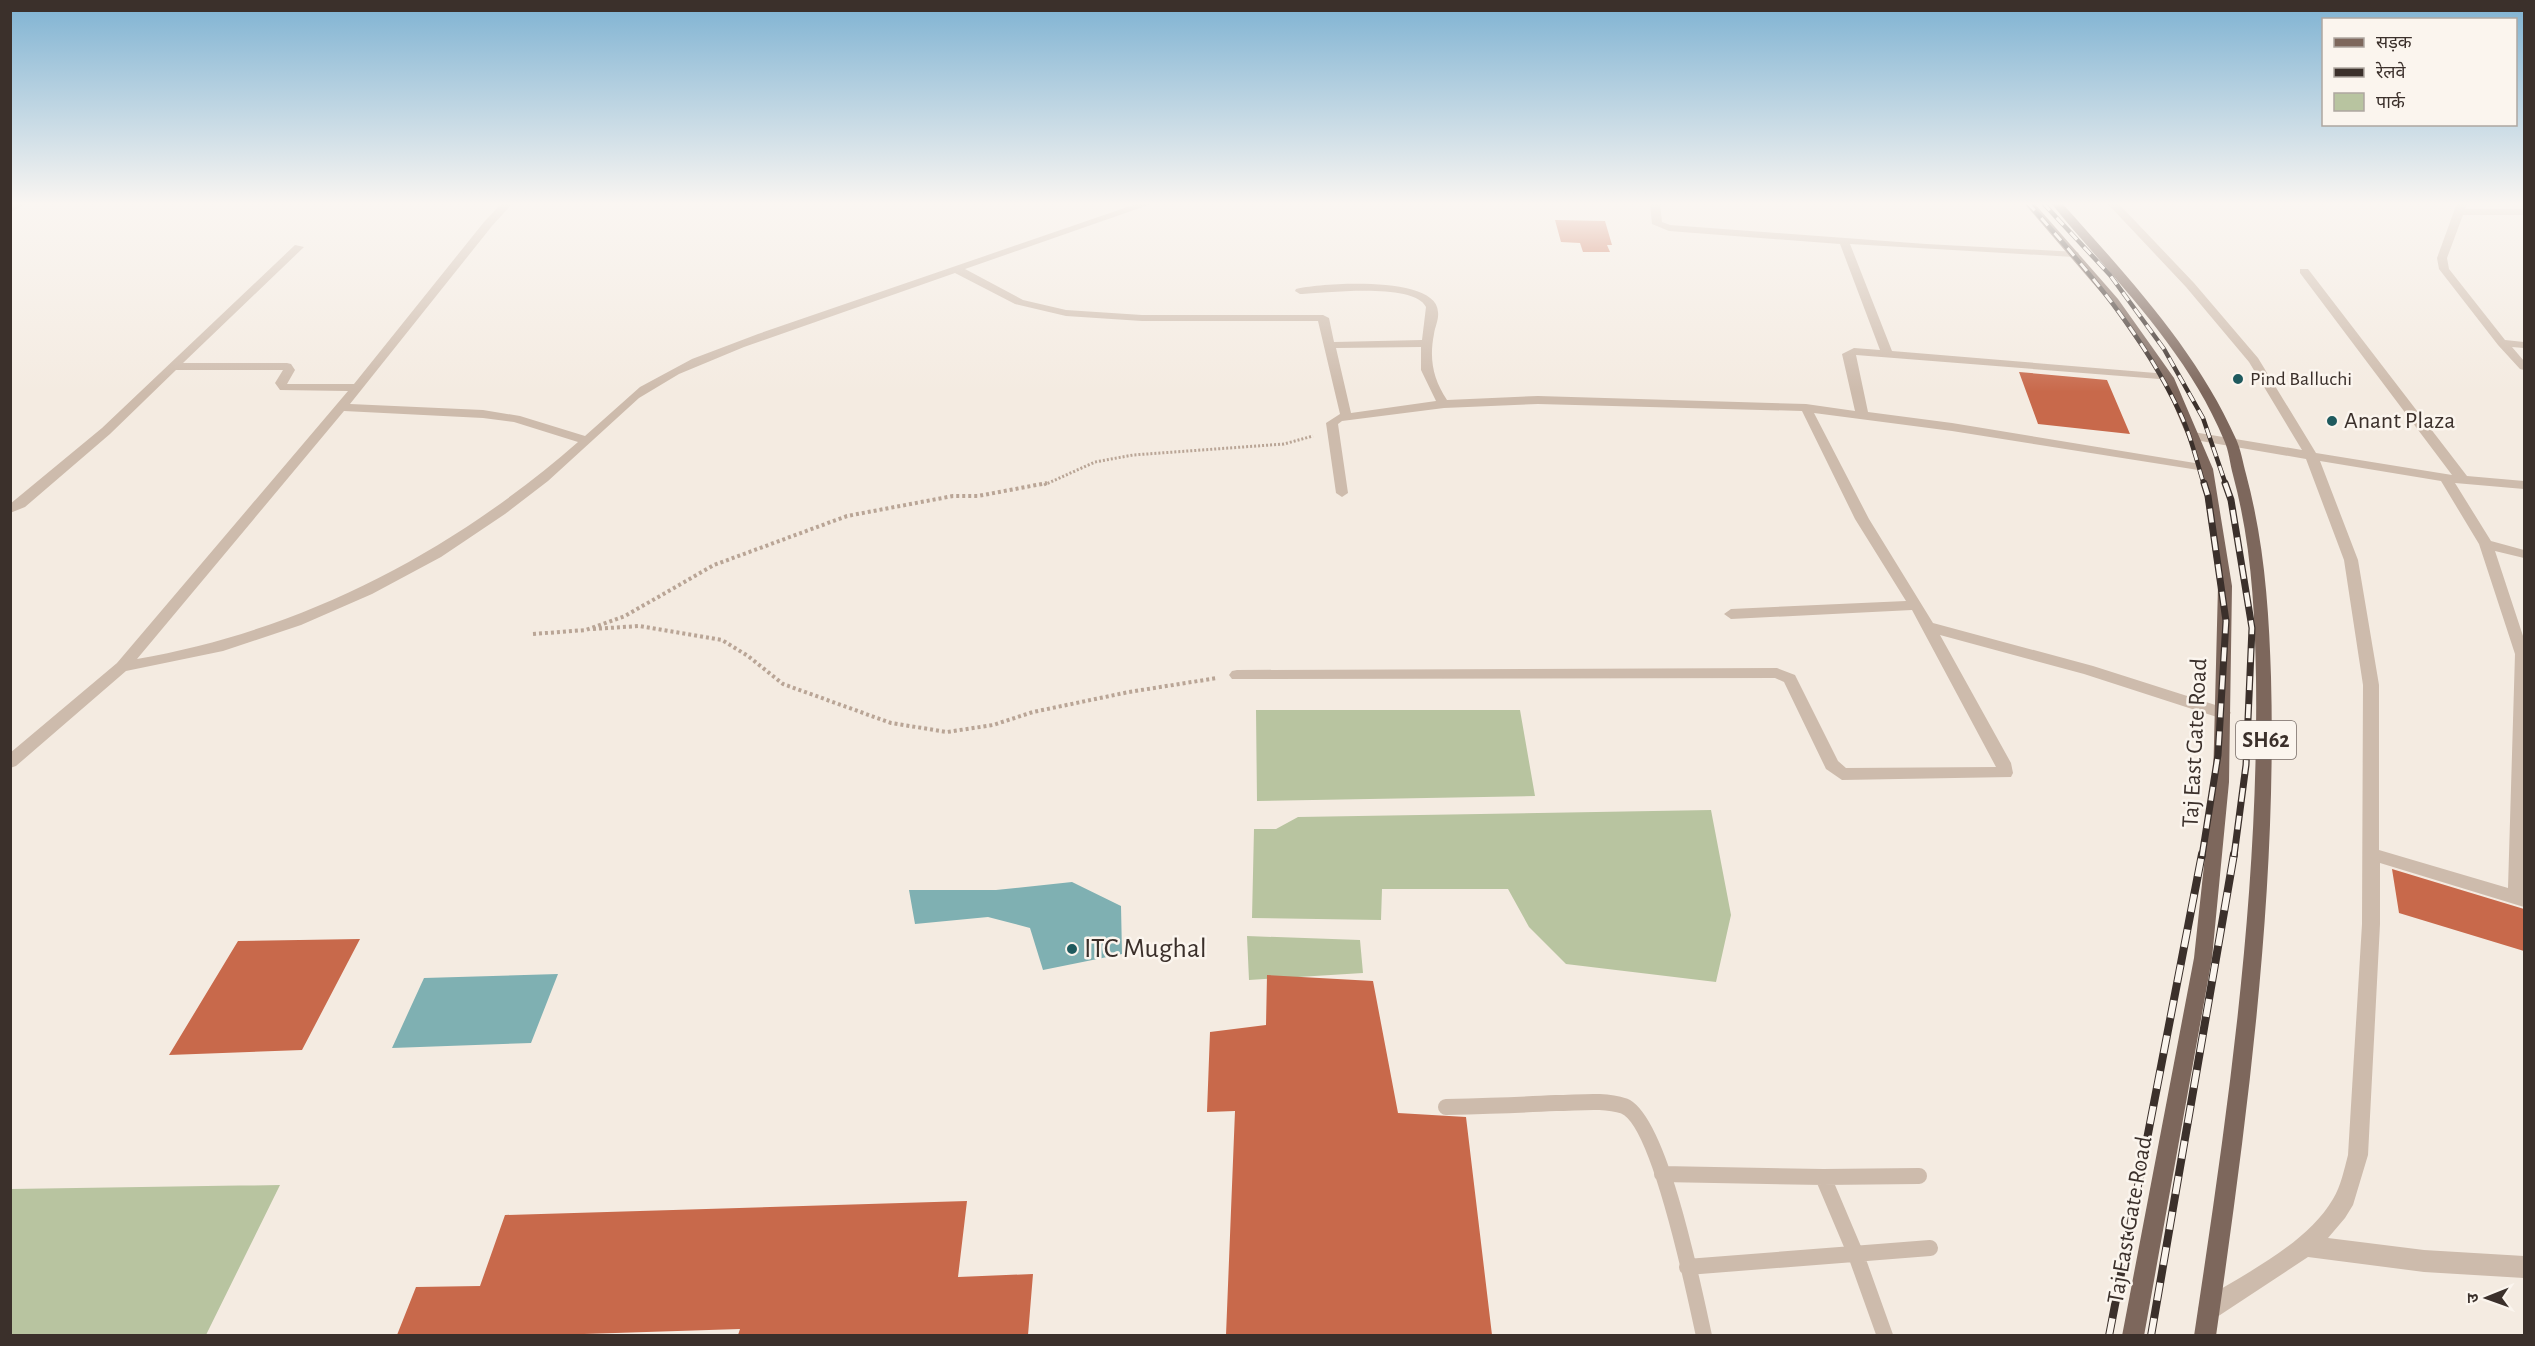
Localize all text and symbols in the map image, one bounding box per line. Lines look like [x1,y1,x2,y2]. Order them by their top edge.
legend [2322,18,2517,126]
text: सड़क [2376,34,2413,52]
text: रेलवे [2375,61,2407,82]
text: पार्क [2376,91,2406,112]
place label: Pind Balluchi [2250,369,2352,389]
marker: Pind Balluchi [2231,372,2245,386]
place label: Anant Plaza [2344,409,2455,433]
marker: Anant Plaza [2325,414,2339,428]
street label: Taj East Gate Road [2179,658,2211,828]
road number: SH62 [2236,721,2296,759]
place label: ITC Mughal [1084,935,1207,963]
marker: ITC Mughal [1065,942,1079,956]
street label: Taj East Gate Road [2103,1134,2157,1306]
north arrow [2457,1268,2517,1328]
text: उ [2465,1293,2481,1303]

